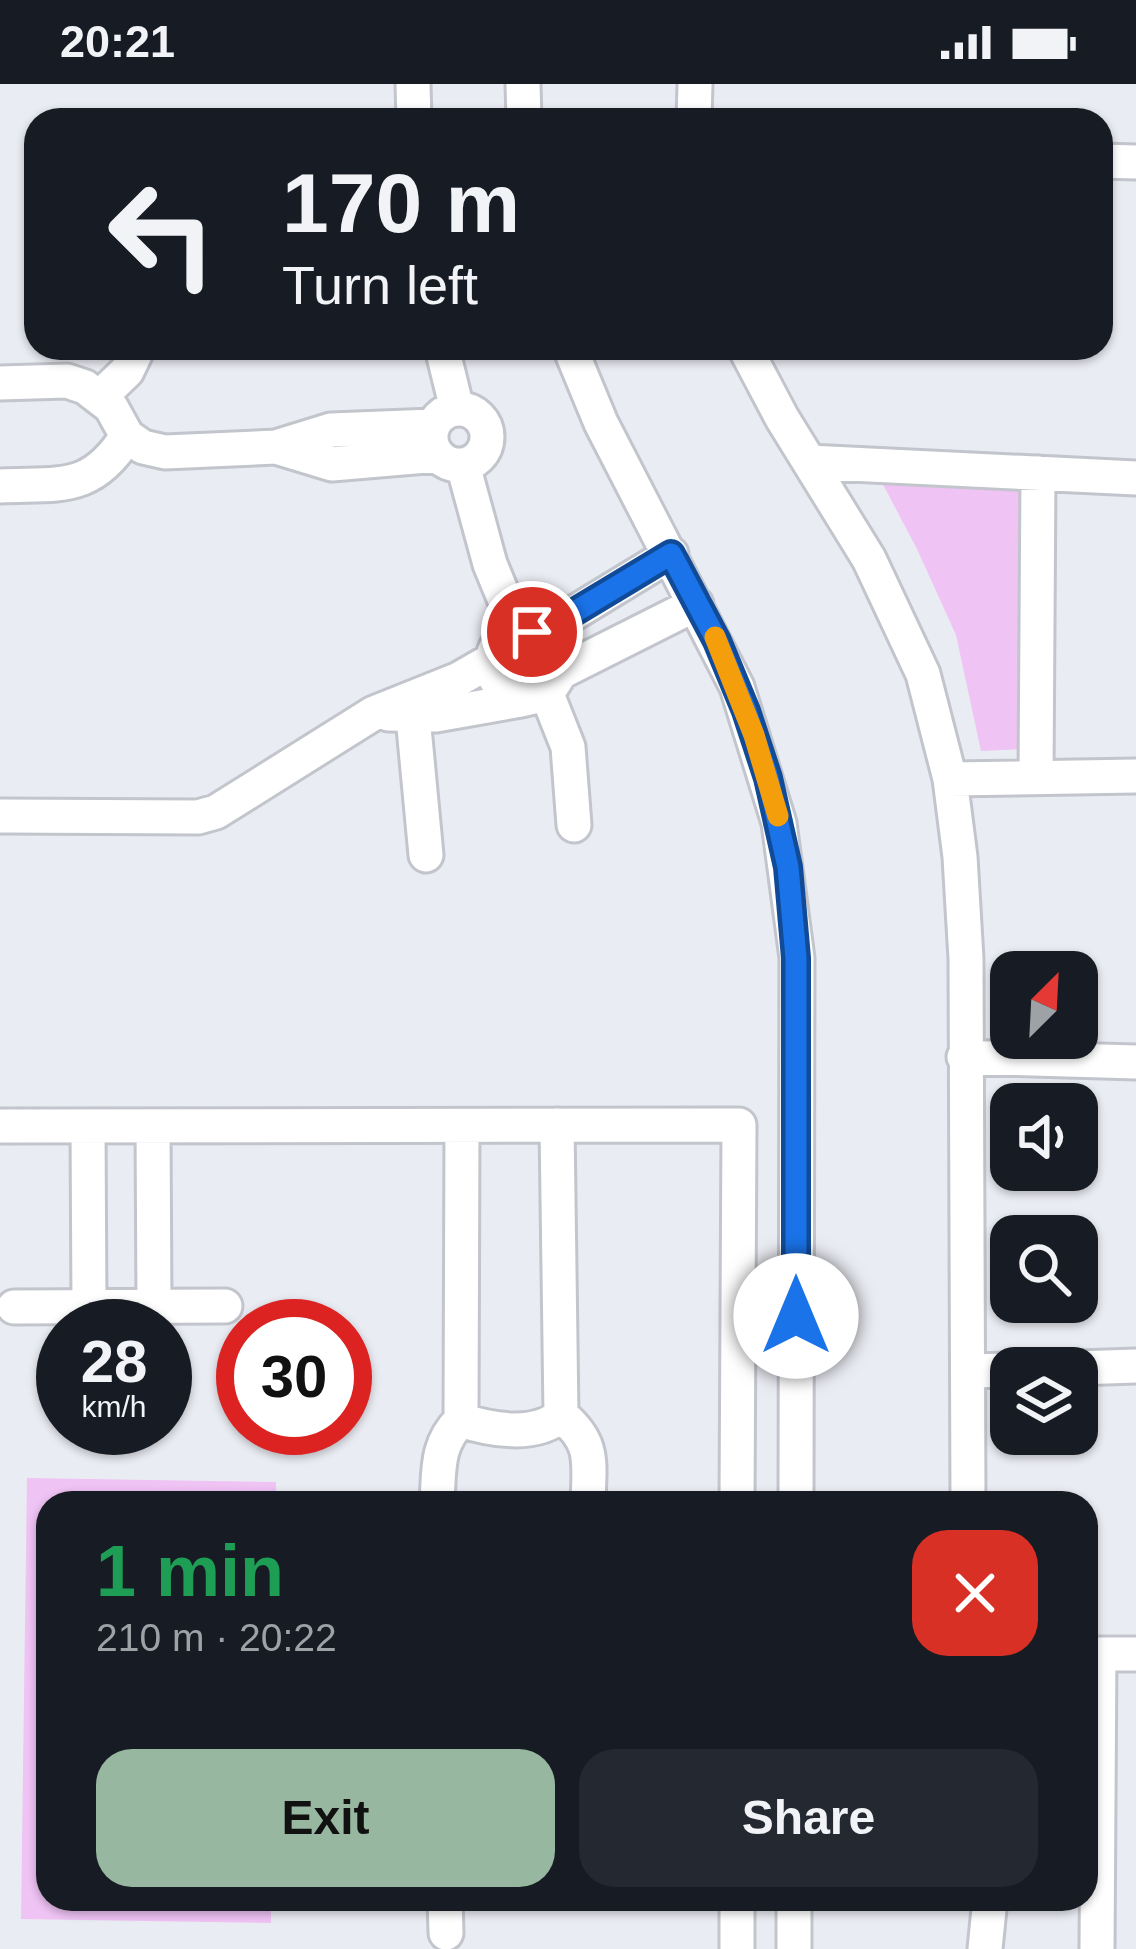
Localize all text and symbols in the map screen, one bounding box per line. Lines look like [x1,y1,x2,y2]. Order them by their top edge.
text: 20:21 [60,16,175,67]
icon: left [84,156,240,312]
text: 170 m [282,156,520,250]
text: Turn left [282,255,478,315]
pin [481,581,583,683]
icon: arrive [499,599,565,665]
north arrow [990,951,1098,1059]
map controls [990,951,1098,1455]
button: sound [990,1083,1098,1191]
button: search [990,1215,1098,1323]
position arrow [733,1253,859,1379]
speed limit sign: 30 [216,1299,372,1455]
text: 28 [81,1328,147,1395]
button: layers [990,1347,1098,1455]
text: km/h [81,1390,147,1423]
button: close [912,1530,1038,1656]
text: 1 min [96,1531,284,1611]
text: 210 m · 20:22 [96,1616,337,1659]
button: Exit [96,1749,555,1887]
button: Share [579,1749,1038,1887]

